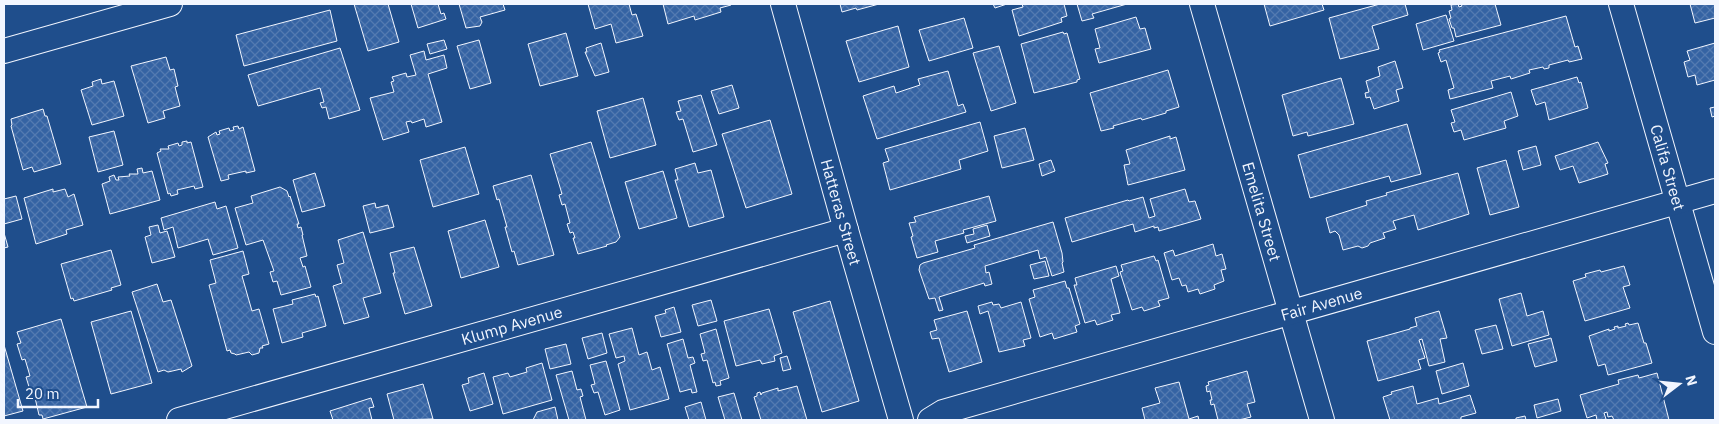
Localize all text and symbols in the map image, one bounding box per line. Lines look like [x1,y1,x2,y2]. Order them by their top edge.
street label: Califa Street [1646,122,1690,213]
street label: Hatteras Street [817,157,866,268]
street label: Emelita Street [1238,160,1286,263]
street label: Fair Avenue [1278,282,1365,325]
street label: Klump Avenue [459,301,565,349]
north arrow [1654,359,1704,409]
text: N [1681,373,1702,388]
scale bar [18,376,98,408]
text: 20 m [25,384,60,403]

